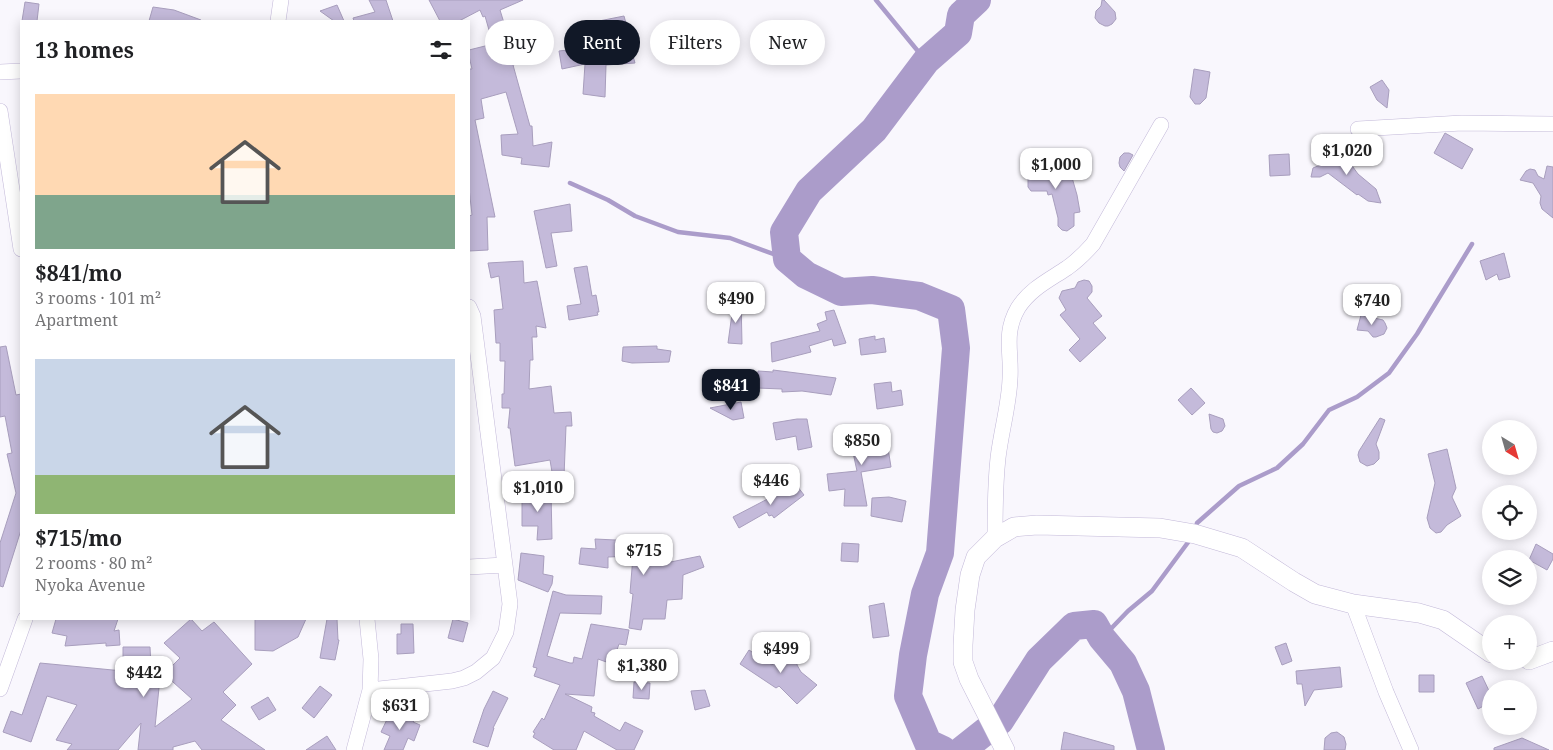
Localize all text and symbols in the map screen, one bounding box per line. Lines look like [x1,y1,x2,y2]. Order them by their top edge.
chip: Buy [485,20,554,65]
chip: Rent [564,20,640,65]
chip: Filters [650,20,740,65]
chip: New [750,20,825,65]
text: 13 homes [35,36,134,64]
icon: filters [427,36,455,64]
icon: home [200,127,290,217]
pin: $1,020 [1306,134,1388,176]
text: $1,020 [1322,139,1372,161]
pin: $1,000 [1015,148,1097,190]
text: $1,000 [1031,153,1081,175]
text: $841/mo [35,259,122,287]
pin: $490 [706,282,766,324]
pin: $740 [1342,284,1402,326]
text: 3 rooms · 101 m² [35,287,161,309]
text: $490 [718,287,754,309]
text: $740 [1354,289,1390,311]
text: Apartment [35,309,118,331]
pin: $841 [701,368,761,411]
text: $841 [713,374,749,396]
icon: home [200,392,290,482]
north arrow [1482,420,1538,475]
map controls [1482,420,1537,735]
pin: $850 [832,424,892,466]
text: $850 [844,429,880,451]
pin: $446 [741,464,801,506]
text: $446 [753,469,789,491]
pin: $1,010 [497,470,579,513]
text: $1,010 [513,476,563,498]
button: locate [1482,485,1537,540]
text: $715/mo [35,524,122,552]
pin: $715 [614,534,674,576]
text: $715 [626,539,662,561]
button: layers [1482,550,1537,605]
text: 2 rooms · 80 m² [35,552,152,574]
text: Nyoka Avenue [35,574,145,596]
button: + [1482,615,1537,670]
pin: $499 [751,632,811,674]
text: $499 [763,637,799,659]
pin: $1,380 [601,648,683,691]
text: $1,380 [617,654,667,676]
pin: $442 [114,656,174,698]
text: $442 [126,661,162,683]
button: − [1482,680,1537,735]
pin: $631 [370,688,430,731]
text: $631 [382,694,418,716]

